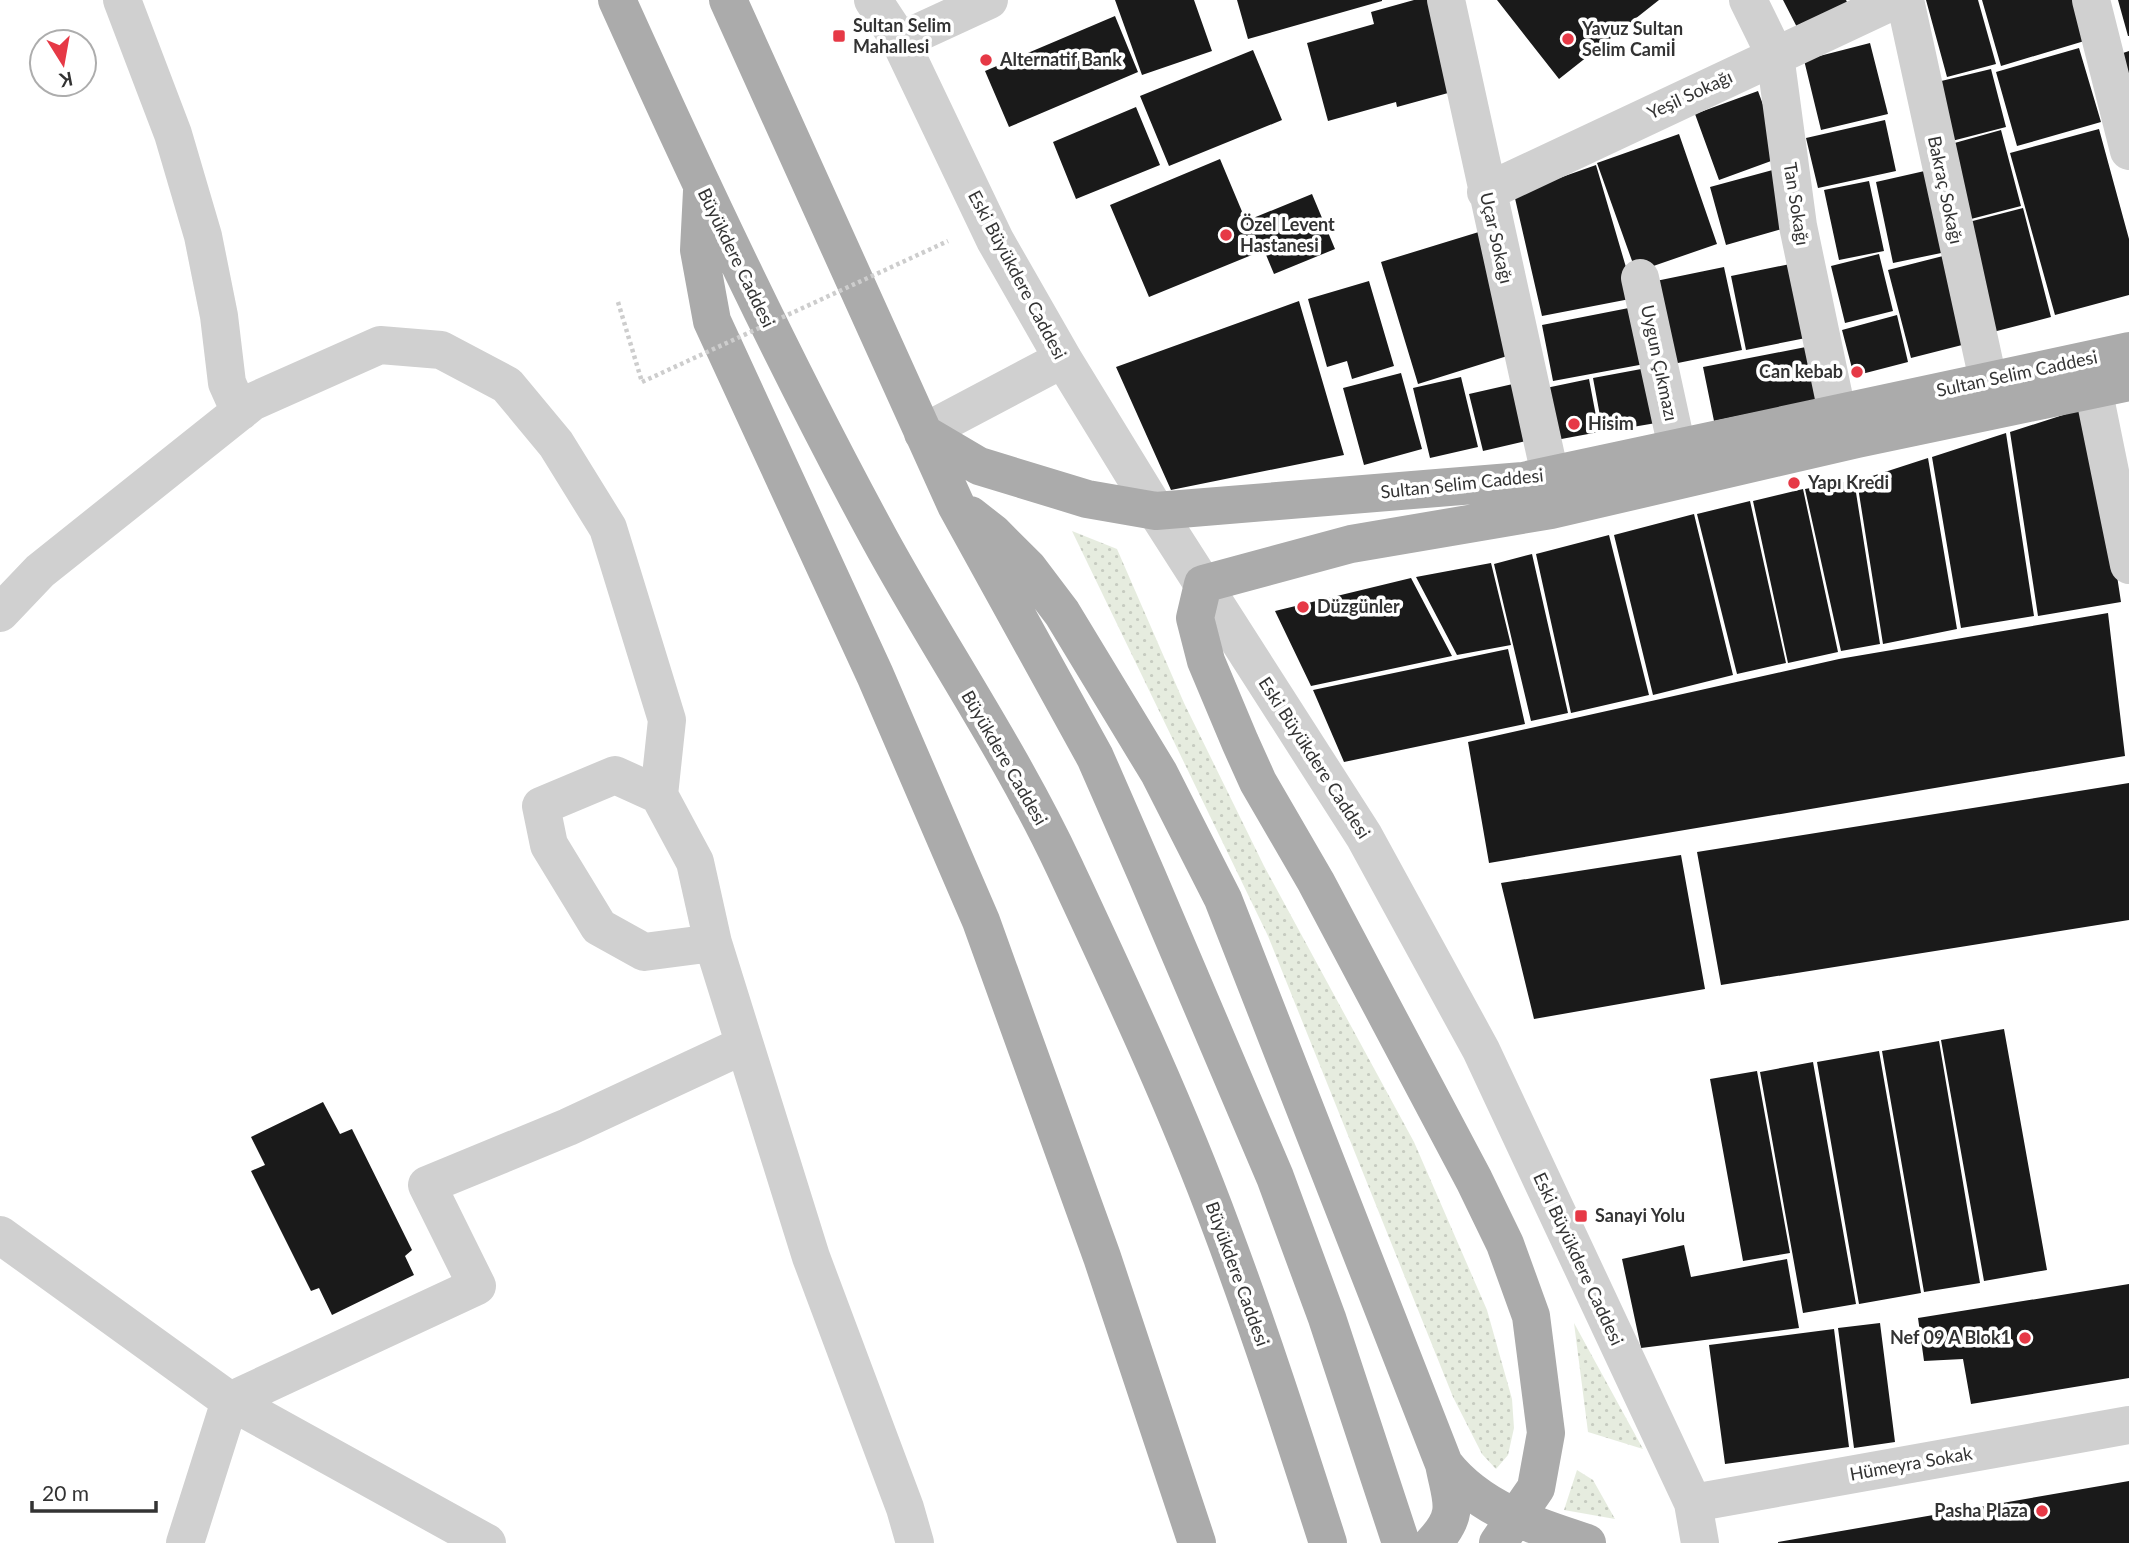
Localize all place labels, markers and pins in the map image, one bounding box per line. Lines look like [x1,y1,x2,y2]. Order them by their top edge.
place label: Sultan Selim Mahallesi [853,14,951,57]
place label: Yavuz Sultan Selim Camiİ [1581,17,1683,60]
marker: Sultan Selim Mahallesi [831,28,847,44]
marker: Yavuz Sultan Selim Camiİ [1560,31,1576,47]
place label: Alternatif Bank [999,48,1122,70]
marker: Alternatif Bank [978,52,994,68]
place label: Özel Levent Hastanesi [1240,213,1335,256]
marker: Özel Levent Hastanesi [1218,227,1234,243]
place label: Can kebab [1759,360,1843,382]
marker: Can kebab [1849,364,1865,380]
place label: Hisim [1588,412,1634,434]
marker: Hisim [1566,416,1582,432]
place label: Yapı Kredi [1807,471,1889,493]
marker: Yapı Kredi [1786,475,1802,491]
place label: Düzgünler [1317,595,1400,617]
marker: Düzgünler [1295,599,1311,615]
place label: Sanayi Yolu [1595,1204,1685,1226]
marker: Sanayi Yolu [1573,1208,1589,1224]
place label: Nef 09 A Blok1 [1890,1326,2011,1348]
marker: Nef 09 A Blok1 [2017,1330,2033,1346]
place label: Pasha Plaza [1934,1499,2028,1521]
marker: Pasha Plaza [2034,1503,2050,1519]

